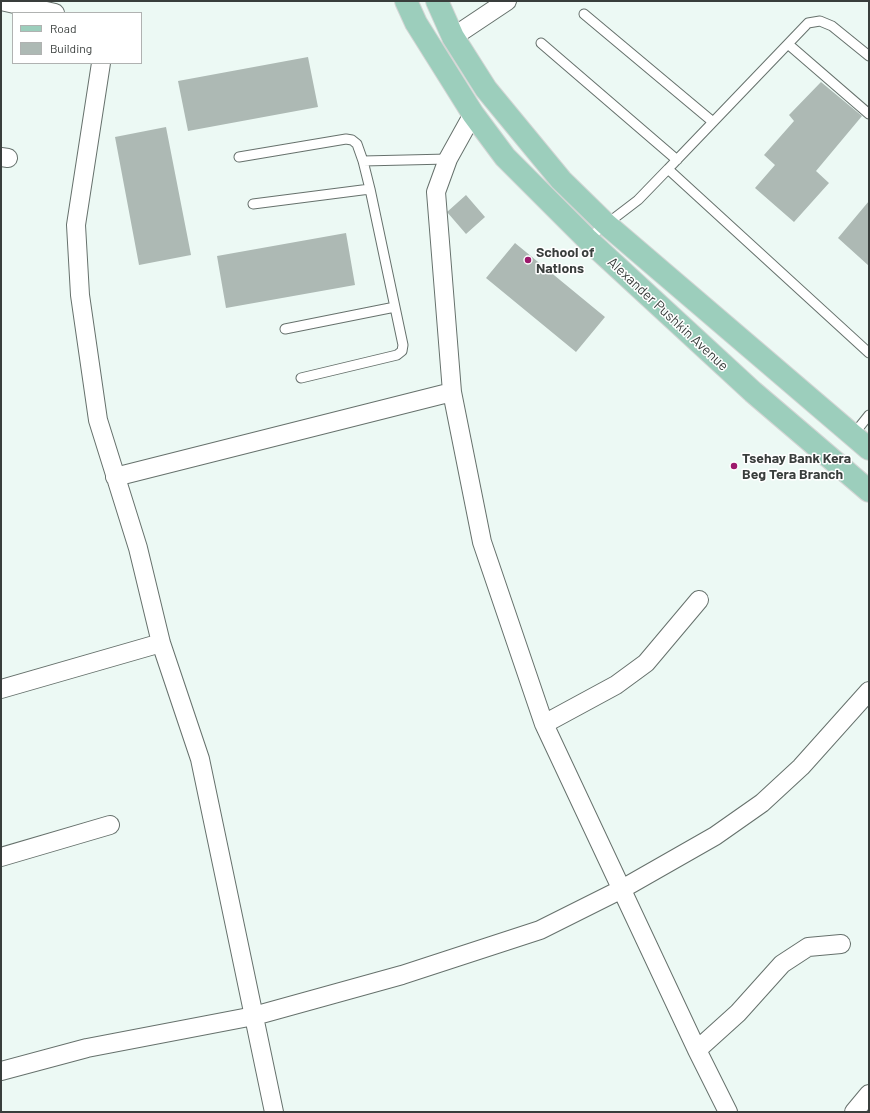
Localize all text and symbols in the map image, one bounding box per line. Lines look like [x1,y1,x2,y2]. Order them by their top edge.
legend [12,12,142,64]
text: Road [50,21,77,35]
text: Building [50,41,92,55]
place label: School of Nations [536,244,594,276]
street label: Alexander Pushkin Avenue [604,254,732,374]
marker: School of Nations [523,255,533,265]
place label: Tsehay Bank Kera Beg Tera Branch [742,450,851,482]
marker: Tsehay Bank Kera Beg Tera Branch [729,461,739,471]

